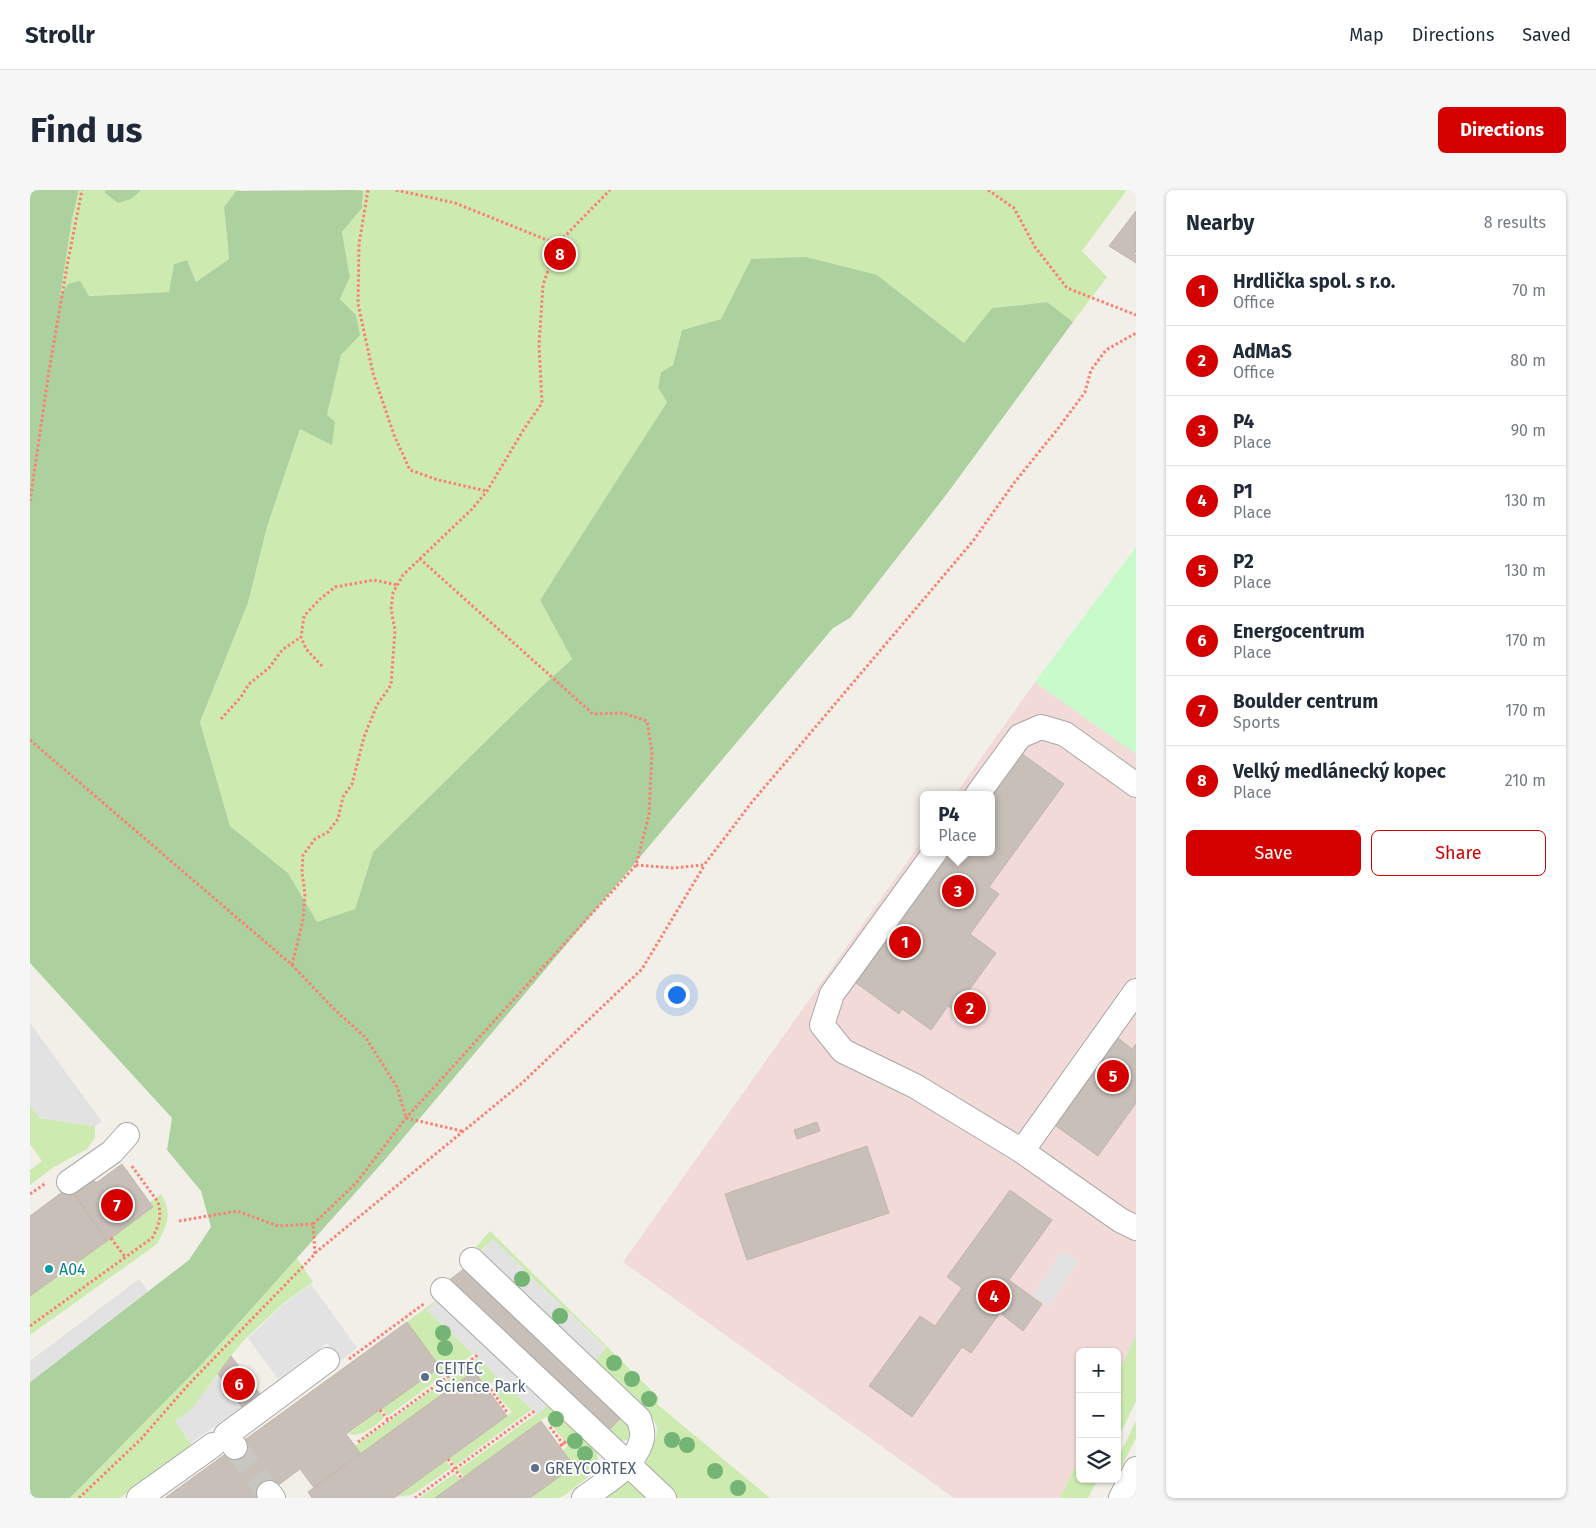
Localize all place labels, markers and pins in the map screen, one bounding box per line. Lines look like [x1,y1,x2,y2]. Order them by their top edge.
pin: 8 [544,235,576,273]
pin: 3 [942,872,974,910]
pin: 1 [889,923,921,961]
pin: 2 [954,989,986,1027]
pin: 5 [1097,1057,1129,1095]
pin: 7 [101,1186,133,1224]
place label: A04 [59,1260,86,1279]
marker: A04 [43,1263,55,1275]
pin: 4 [978,1277,1010,1315]
place label: CEITEC Science Park [435,1359,527,1396]
pin: 6 [223,1365,255,1403]
marker: CEITEC Science Park [419,1371,431,1383]
place label: GREYCORTEX [545,1459,636,1478]
marker: GREYCORTEX [529,1462,541,1474]

